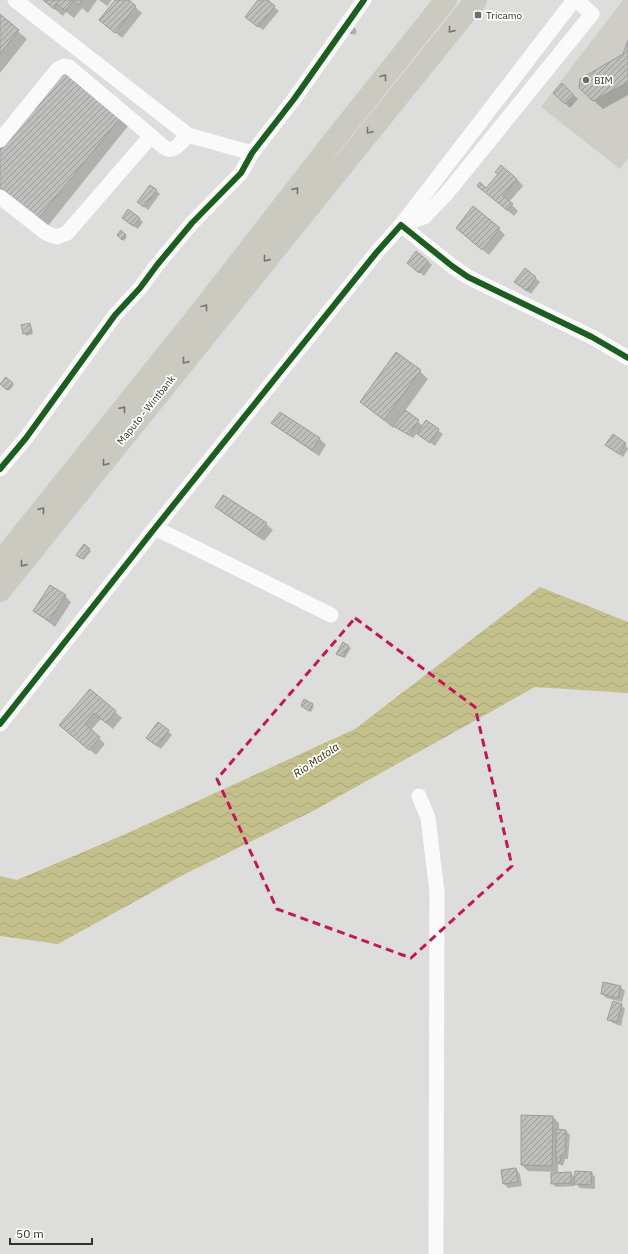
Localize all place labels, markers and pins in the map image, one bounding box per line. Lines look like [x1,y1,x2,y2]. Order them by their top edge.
place label: Tricamo [486,9,523,22]
marker: Tricamo [473,10,483,20]
place label: BIM [594,74,613,87]
marker: BIM [581,75,591,85]

